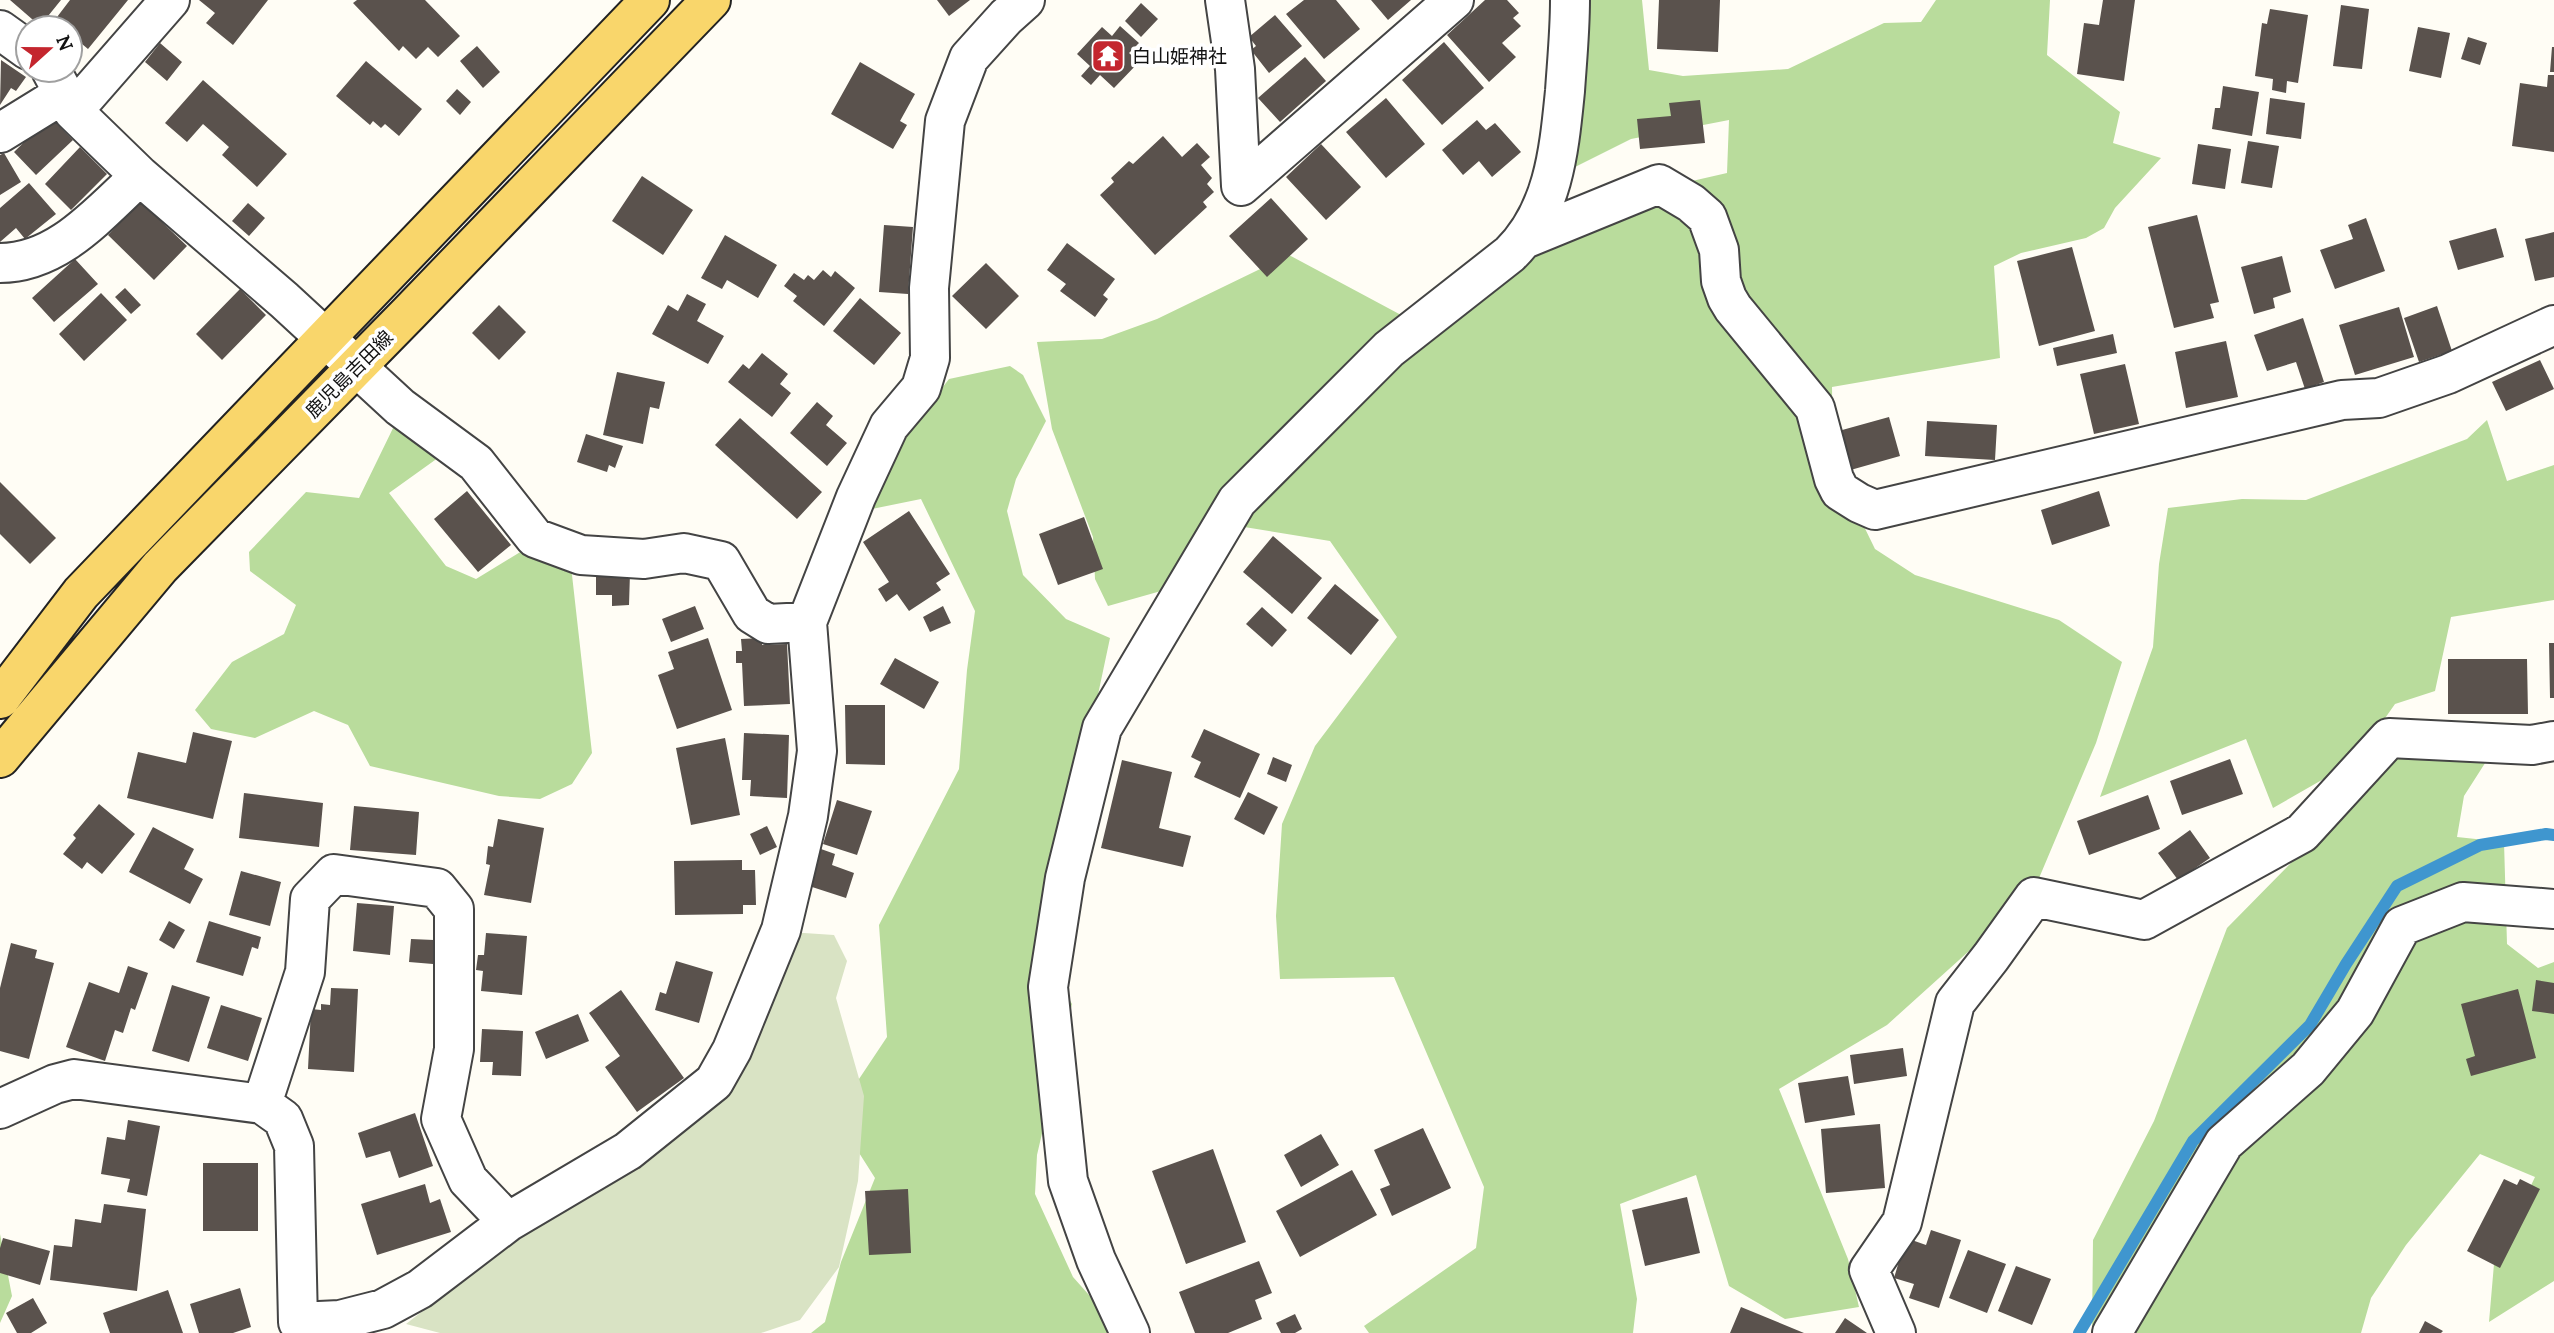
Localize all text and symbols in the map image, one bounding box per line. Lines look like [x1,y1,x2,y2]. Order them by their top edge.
north arrow [14,14,84,84]
text: N [51,32,79,54]
temple icon: 白山姫神社 [1089,37,1127,75]
place label: 白山姫神社 [1132,44,1227,68]
street label: 鹿児島吉田線 [300,325,398,423]

